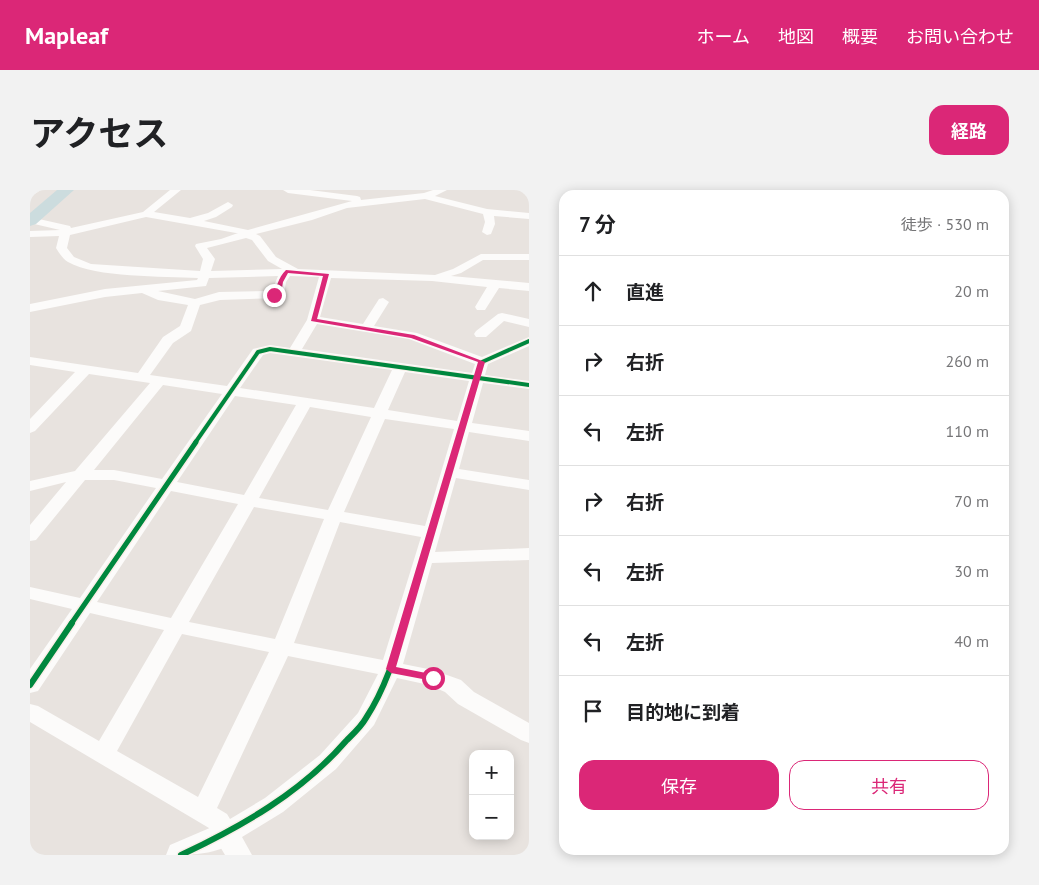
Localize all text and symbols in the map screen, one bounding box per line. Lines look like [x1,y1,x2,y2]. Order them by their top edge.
text: Mapleaf [25,20,108,51]
text: ホーム [697,25,750,48]
text: 地図 [778,25,814,48]
text: 概要 [842,25,878,48]
text: お問い合わせ [906,25,1014,48]
button: 経路 [929,105,1009,155]
text: アクセス [30,110,168,156]
text: 7 分 [579,211,616,238]
text: 徒歩 · 530 m [901,214,989,234]
icon: ahead [579,277,607,305]
text: 直進 [626,280,664,304]
text: 20 m [954,281,989,301]
route end [263,284,286,307]
icon: right [579,347,607,375]
text: 右折 [626,350,664,374]
text: 260 m [946,351,989,371]
icon: left [579,417,607,445]
text: 左折 [626,420,664,444]
text: 110 m [946,421,989,441]
icon: right [579,487,607,515]
text: 右折 [626,490,664,514]
text: 70 m [954,491,989,511]
icon: left [579,557,607,585]
text: 左折 [626,560,664,584]
text: 30 m [954,561,989,581]
icon: left [579,627,607,655]
text: 左折 [626,630,664,654]
text: 40 m [954,631,989,651]
route start [422,667,445,690]
icon: arrive [579,697,607,725]
text: 目的地に到着 [626,700,740,724]
map controls [469,750,514,840]
button: + [469,750,514,795]
button: 保存 [579,760,779,810]
button: 共有 [789,760,989,810]
button: − [469,795,514,840]

